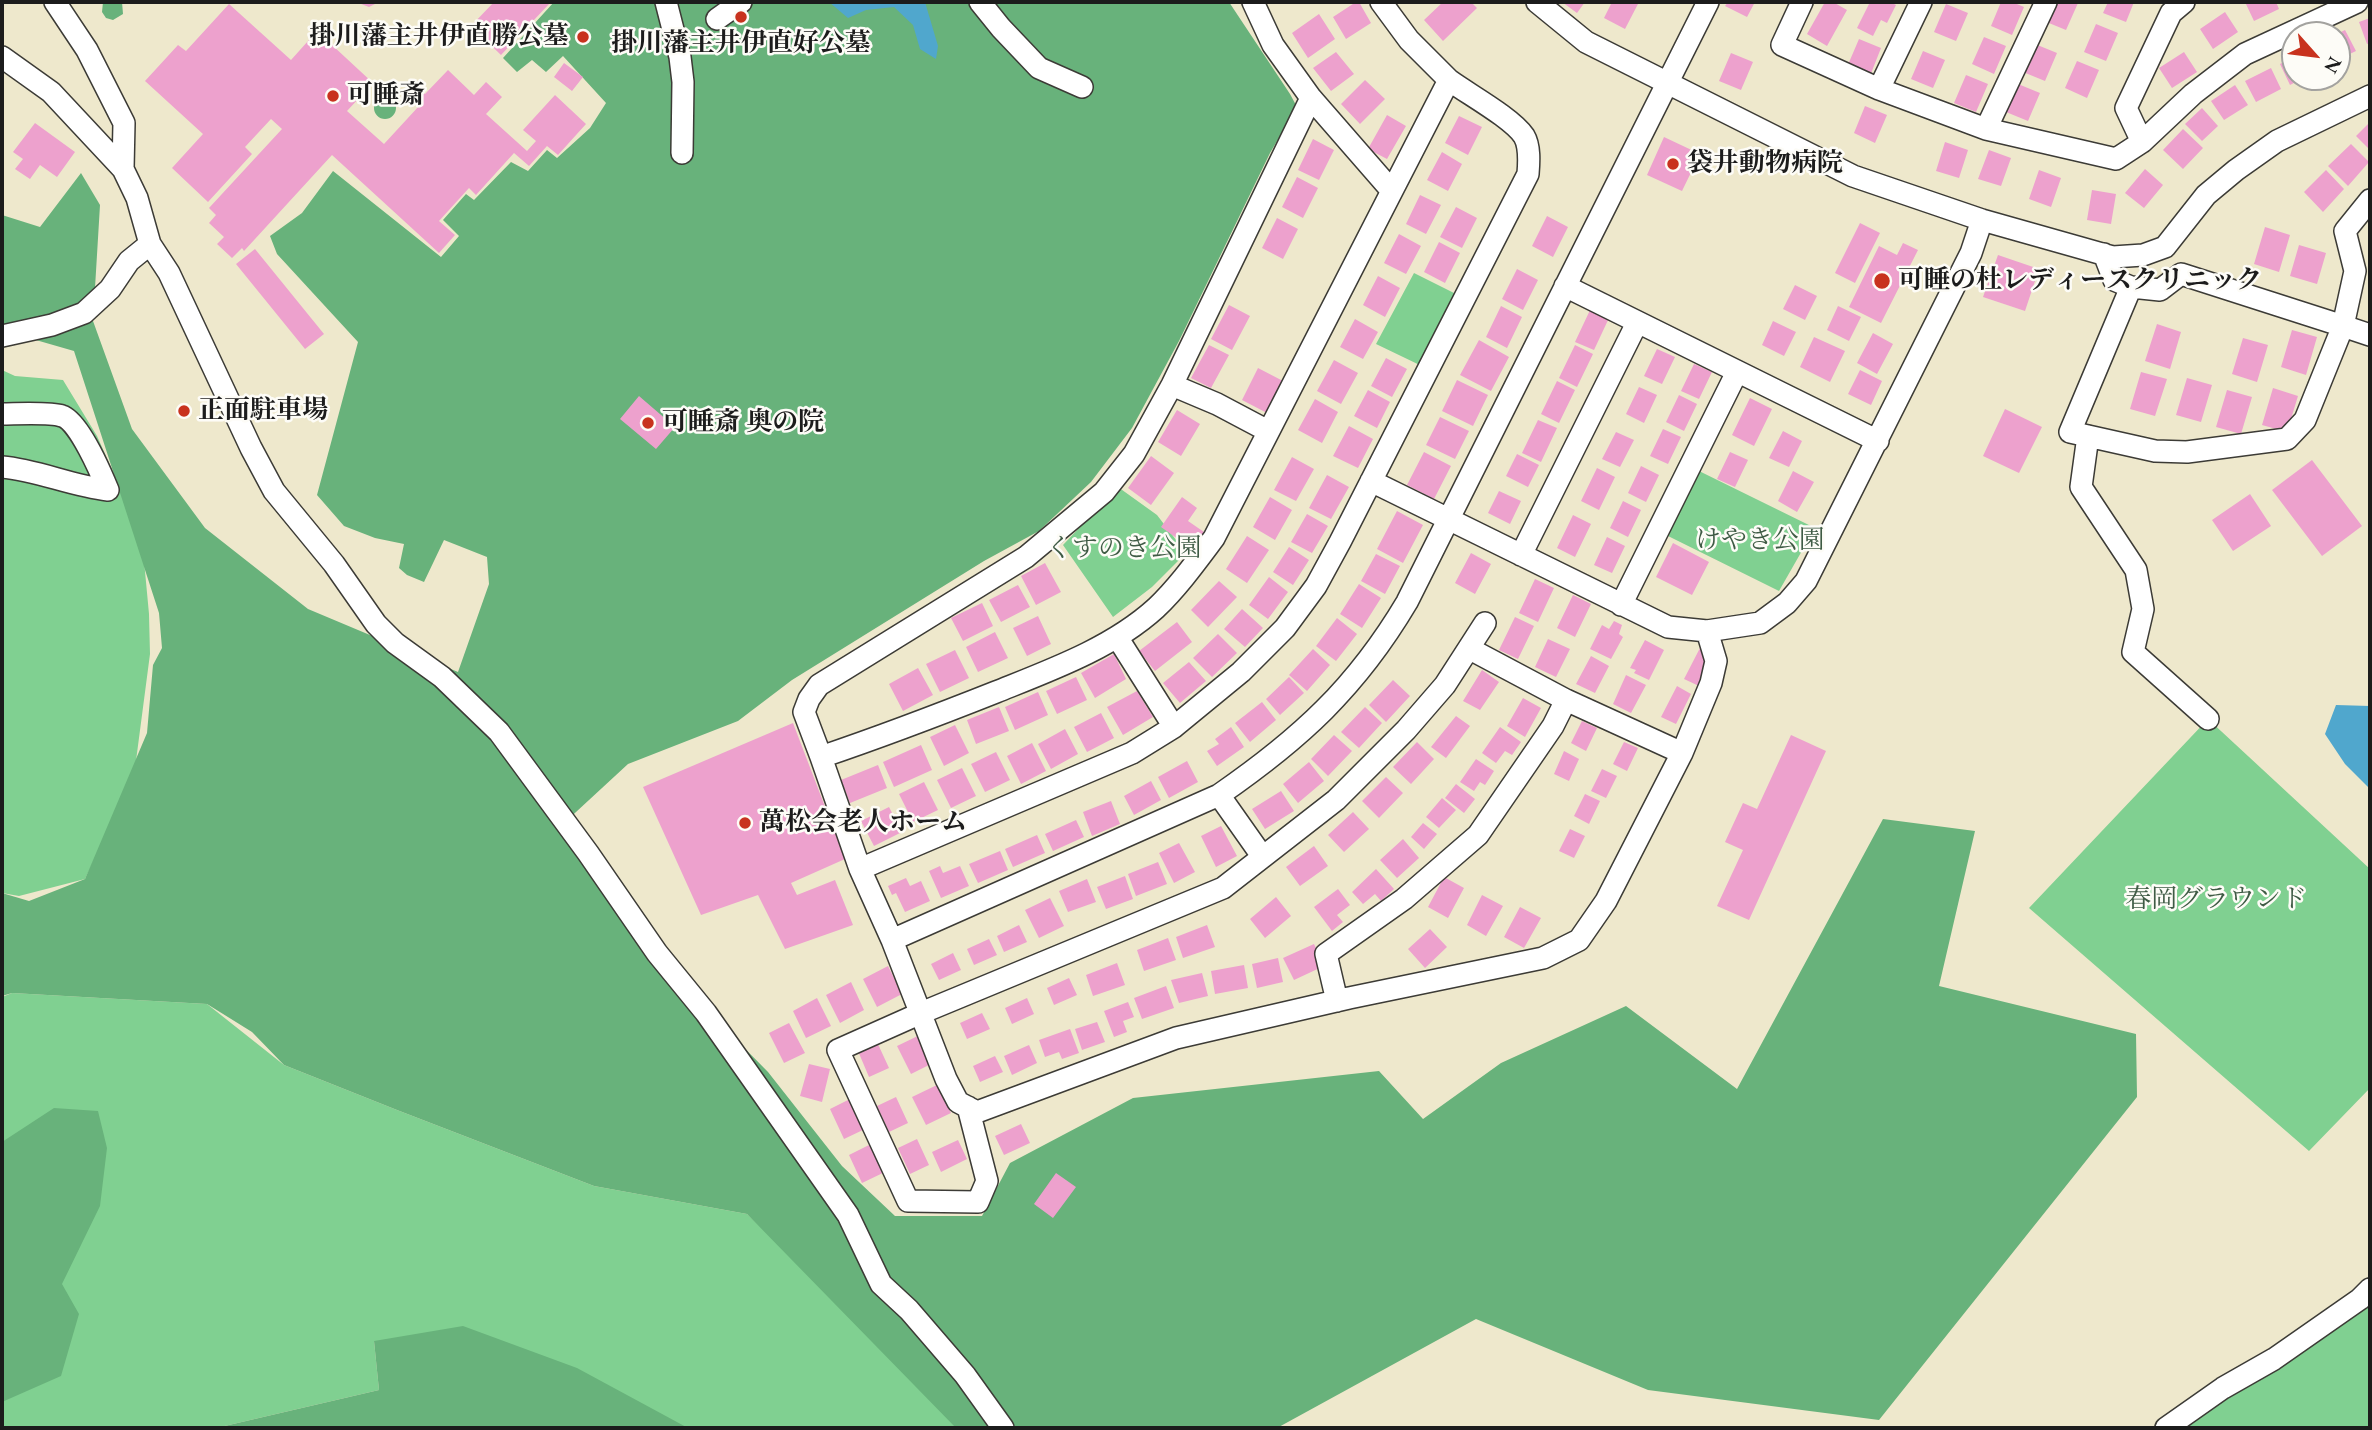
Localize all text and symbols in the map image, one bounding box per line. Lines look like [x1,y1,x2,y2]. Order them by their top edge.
marker: 掛川藩主井伊直好公墓 [733,9,749,25]
place label: 掛川藩主井伊直勝公墓 [309,21,569,53]
north arrow [2281,21,2351,91]
place label: 掛川藩主井伊直好公墓 [611,28,871,60]
marker: 掛川藩主井伊直勝公墓 [575,29,591,45]
text: N [2319,52,2348,78]
place label: 可睡斎 [347,80,425,112]
marker: 可睡斎 [325,88,341,104]
place label: 袋井動物病院 [1687,148,1843,180]
marker: 袋井動物病院 [1665,156,1681,172]
place label: 可睡の杜レディースクリニック [1898,265,2262,297]
marker: 可睡の杜レディースクリニック [1872,271,1892,291]
place label: 正面駐車場 [198,395,328,427]
marker: 正面駐車場 [176,403,192,419]
place label: 可睡斎 奥の院 [662,407,824,439]
marker: 可睡斎 奥の院 [640,415,656,431]
park label: けやき公園 [1695,525,1825,557]
park label: くすのき公園 [1046,533,1202,565]
place label: 萬松会老人ホーム [759,807,967,839]
marker: 萬松会老人ホーム [737,815,753,831]
park label: 春岡グラウンド [2125,884,2307,916]

